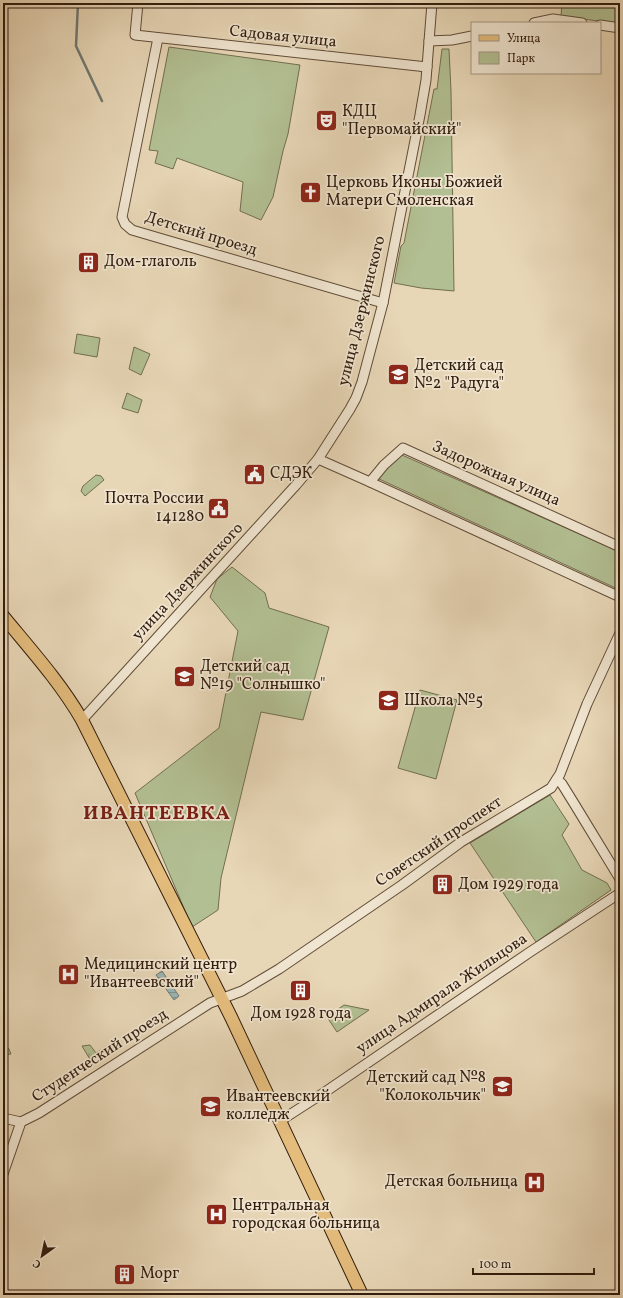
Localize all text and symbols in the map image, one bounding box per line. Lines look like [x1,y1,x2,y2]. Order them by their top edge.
street label: Садовая улица [228,20,338,54]
legend [471,22,601,74]
text: Улица [507,31,540,47]
text: Парк [507,51,535,67]
place label: КДЦ "Первомайский" [342,101,462,141]
theatre icon: КДЦ "Первомайский" [314,108,340,134]
place label: Церковь Иконы Божией Матери Смоленская [326,172,503,212]
church icon: Церковь Иконы Божией Матери Смоленская [298,179,324,205]
street label: Детский проезд [142,207,260,261]
street label: улица Дзержинского [333,234,391,388]
building icon: Дом-глаголь [75,249,101,275]
place label: Дом-глаголь [104,251,197,273]
place label: Детский сад №2 "Радуга" [414,355,504,395]
school or university icon: Детский сад №2 "Радуга" [386,362,412,388]
street label: Задорожная улица [428,436,564,512]
public building icon: СДЭК [242,461,268,487]
place label: СДЭК [270,463,313,485]
place label: Почта России 141280 [105,488,204,528]
public building icon: Почта России 141280 [206,495,232,521]
street label: улица Дзержинского [127,518,249,646]
place label: Детский сад №19 "Солнышко" [200,656,325,696]
school or university icon: Детский сад №19 "Солнышко" [171,663,197,689]
school or university icon: Школа №5 [375,688,401,714]
place label: Школа №5 [404,690,483,712]
street label: Советский проспект [371,791,507,893]
district label: ИВАНТЕЕВКА [83,800,231,828]
building icon: Дом 1929 года [429,872,455,898]
place label: Дом 1929 года [458,874,559,896]
street label: улица Адмирала Жильцова [352,928,532,1060]
place label: Медицинский центр "Ивантеевский" [84,954,237,994]
hospital icon: Медицинский центр "Ивантеевский" [56,961,82,987]
building icon: Дом 1928 года [288,977,314,1003]
place label: Дом 1928 года [251,1003,351,1025]
street label: Студенческий проезд [28,1004,172,1108]
place label: Детский сад №8 "Колокольчик" [366,1067,486,1107]
school or university icon: Детский сад №8 "Колокольчик" [489,1074,515,1100]
place label: Ивантеевский колледж [226,1086,331,1126]
school or university icon: Ивантеевский колледж [197,1093,223,1119]
hospital icon: Детская больница [521,1169,547,1195]
place label: Детская больница [385,1171,518,1193]
place label: Центральная городская больница [232,1195,380,1235]
hospital icon: Центральная городская больница [204,1202,230,1228]
north arrow [22,1236,62,1276]
scale bar [473,1250,594,1276]
text: С [30,1255,44,1271]
text: 100 m [479,1257,512,1273]
building icon: Морг [111,1261,137,1287]
place label: Морг [140,1263,179,1285]

